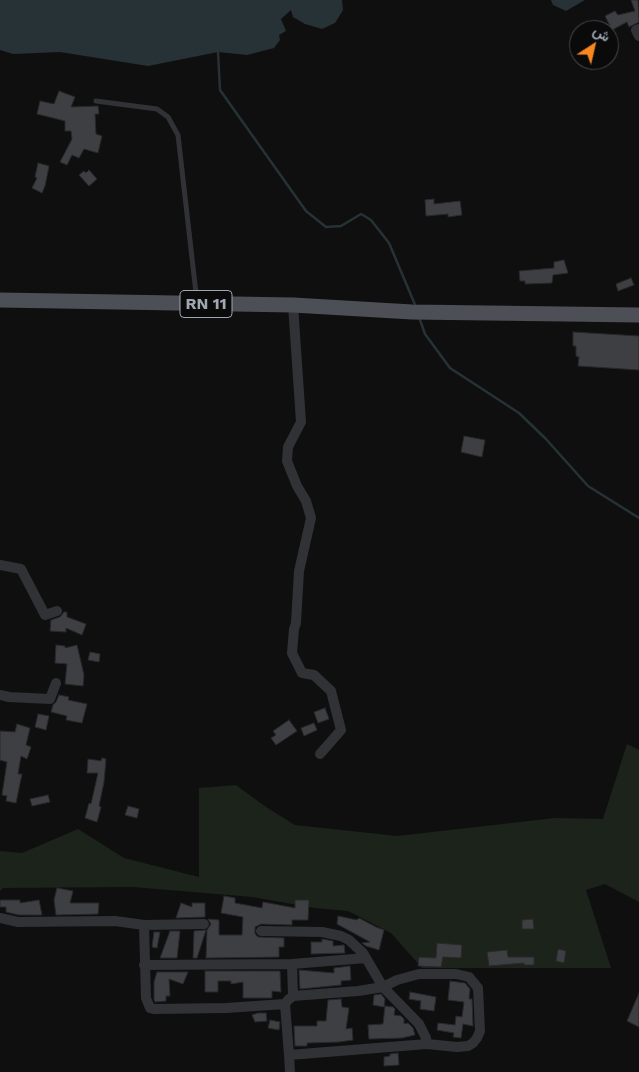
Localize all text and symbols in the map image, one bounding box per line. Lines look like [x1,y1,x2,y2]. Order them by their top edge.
north arrow [569,20,619,70]
text: ش [591,22,614,45]
road number: RN 11 [180,290,232,318]

